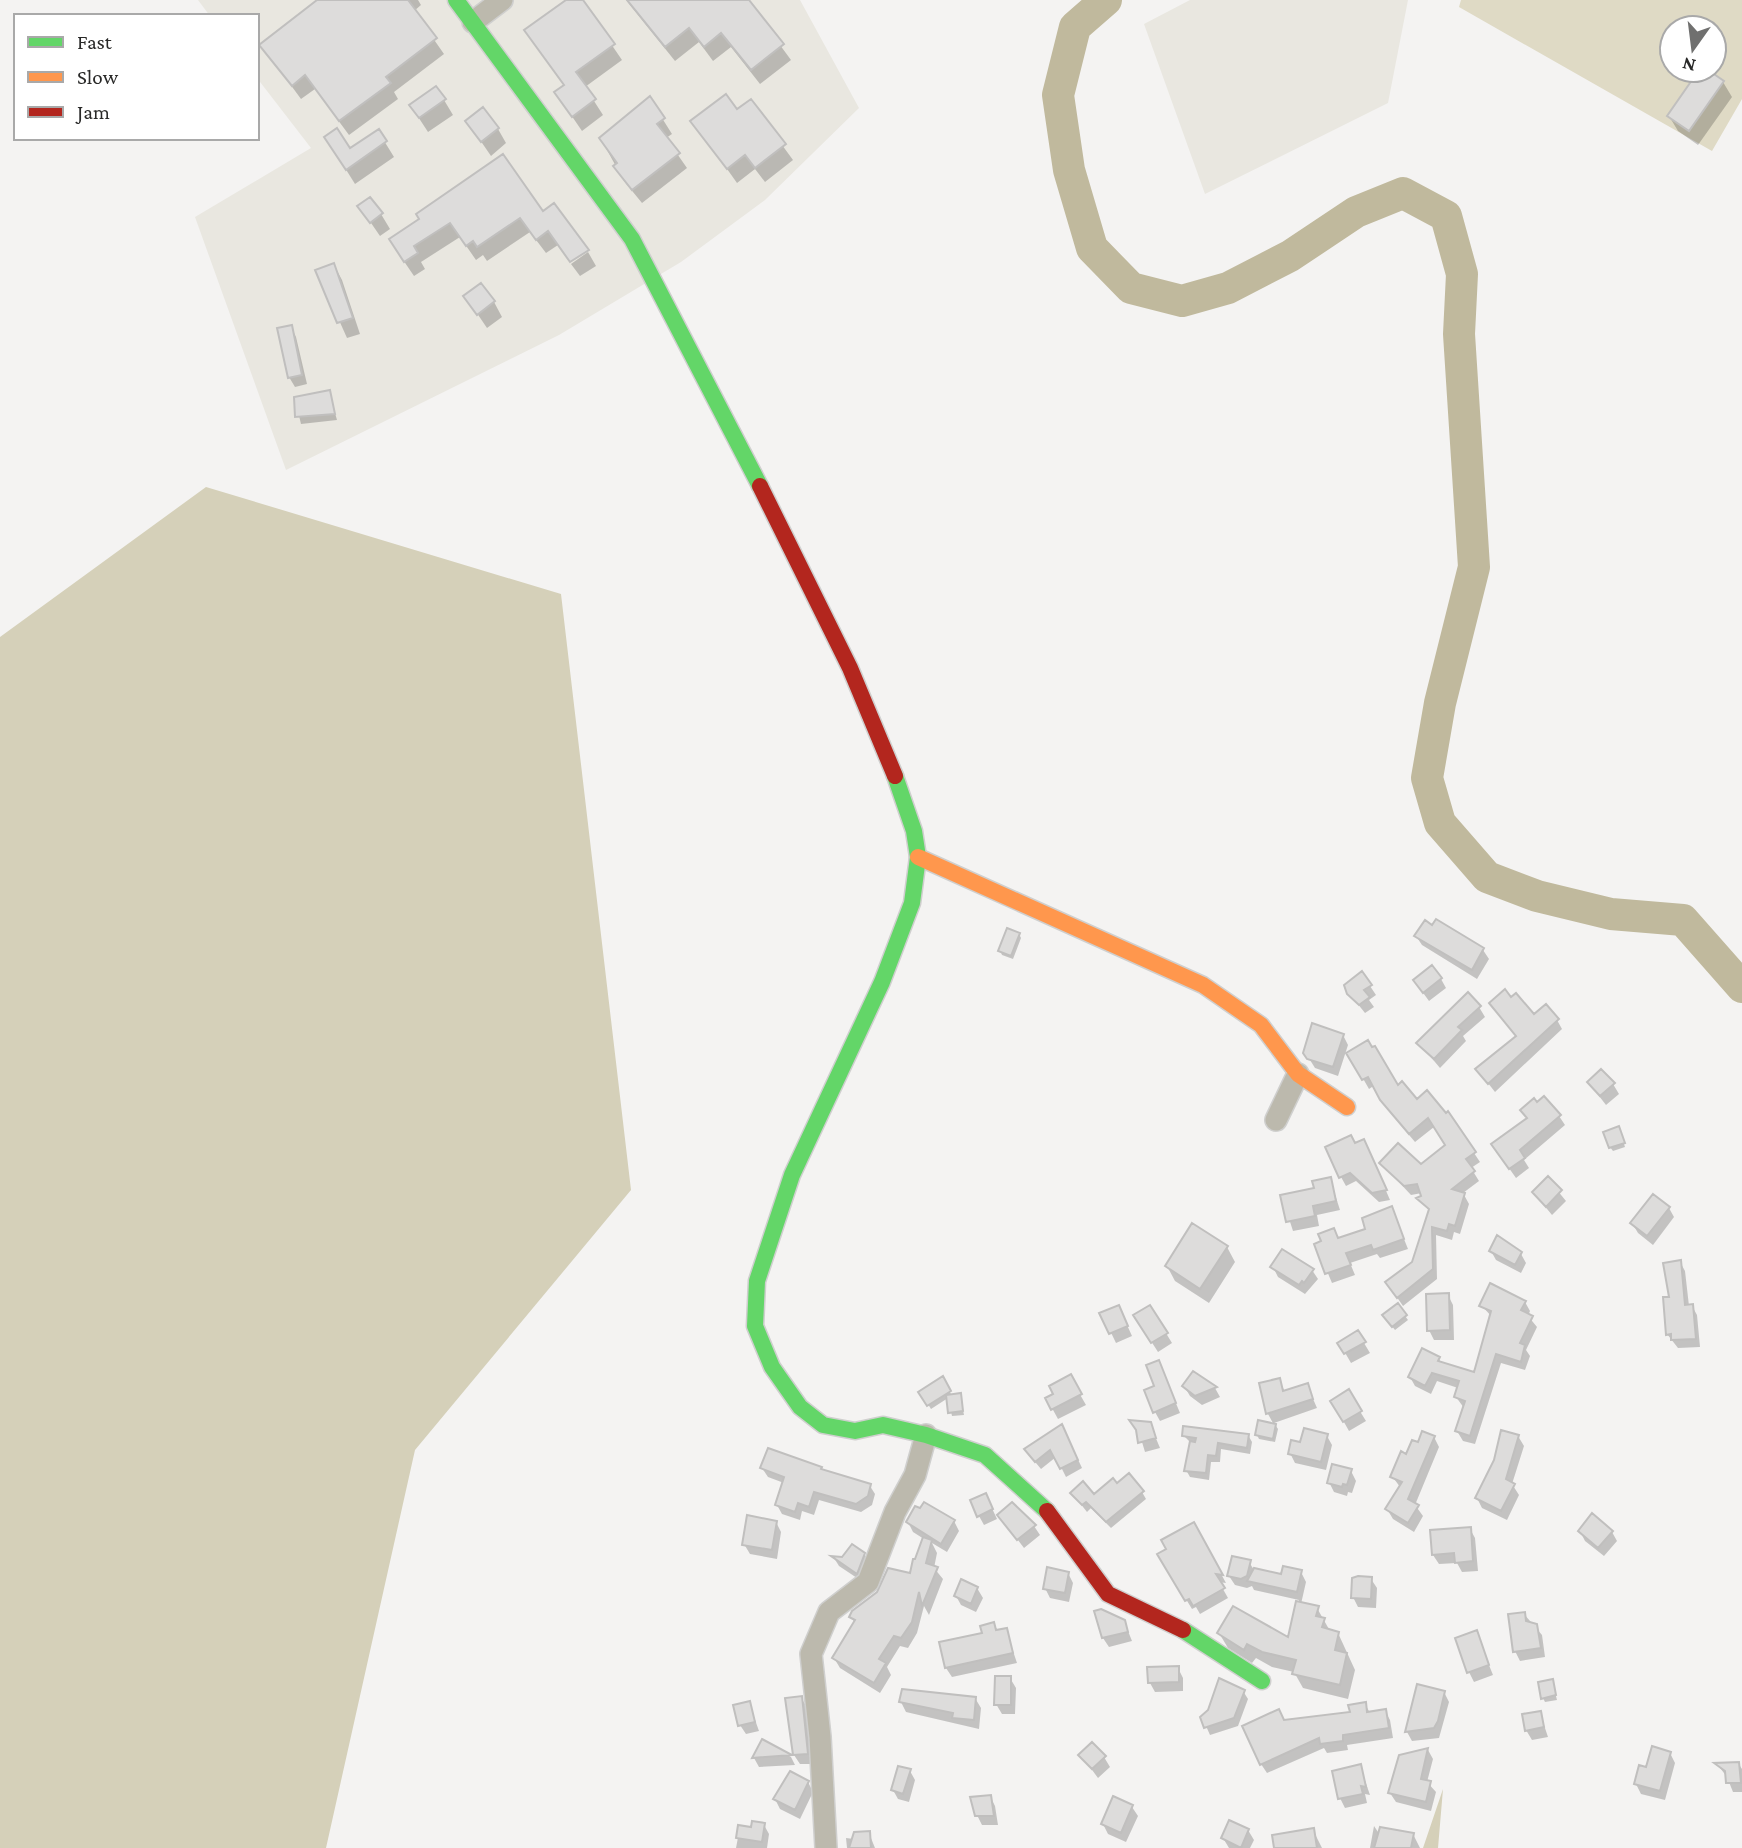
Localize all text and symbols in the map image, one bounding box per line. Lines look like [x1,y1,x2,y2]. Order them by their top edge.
legend [14,14,259,140]
north arrow [1658,14,1728,84]
text: Fast [77,30,113,54]
text: N [1680,53,1698,77]
text: Slow [77,65,119,89]
text: Jam [75,100,110,124]

